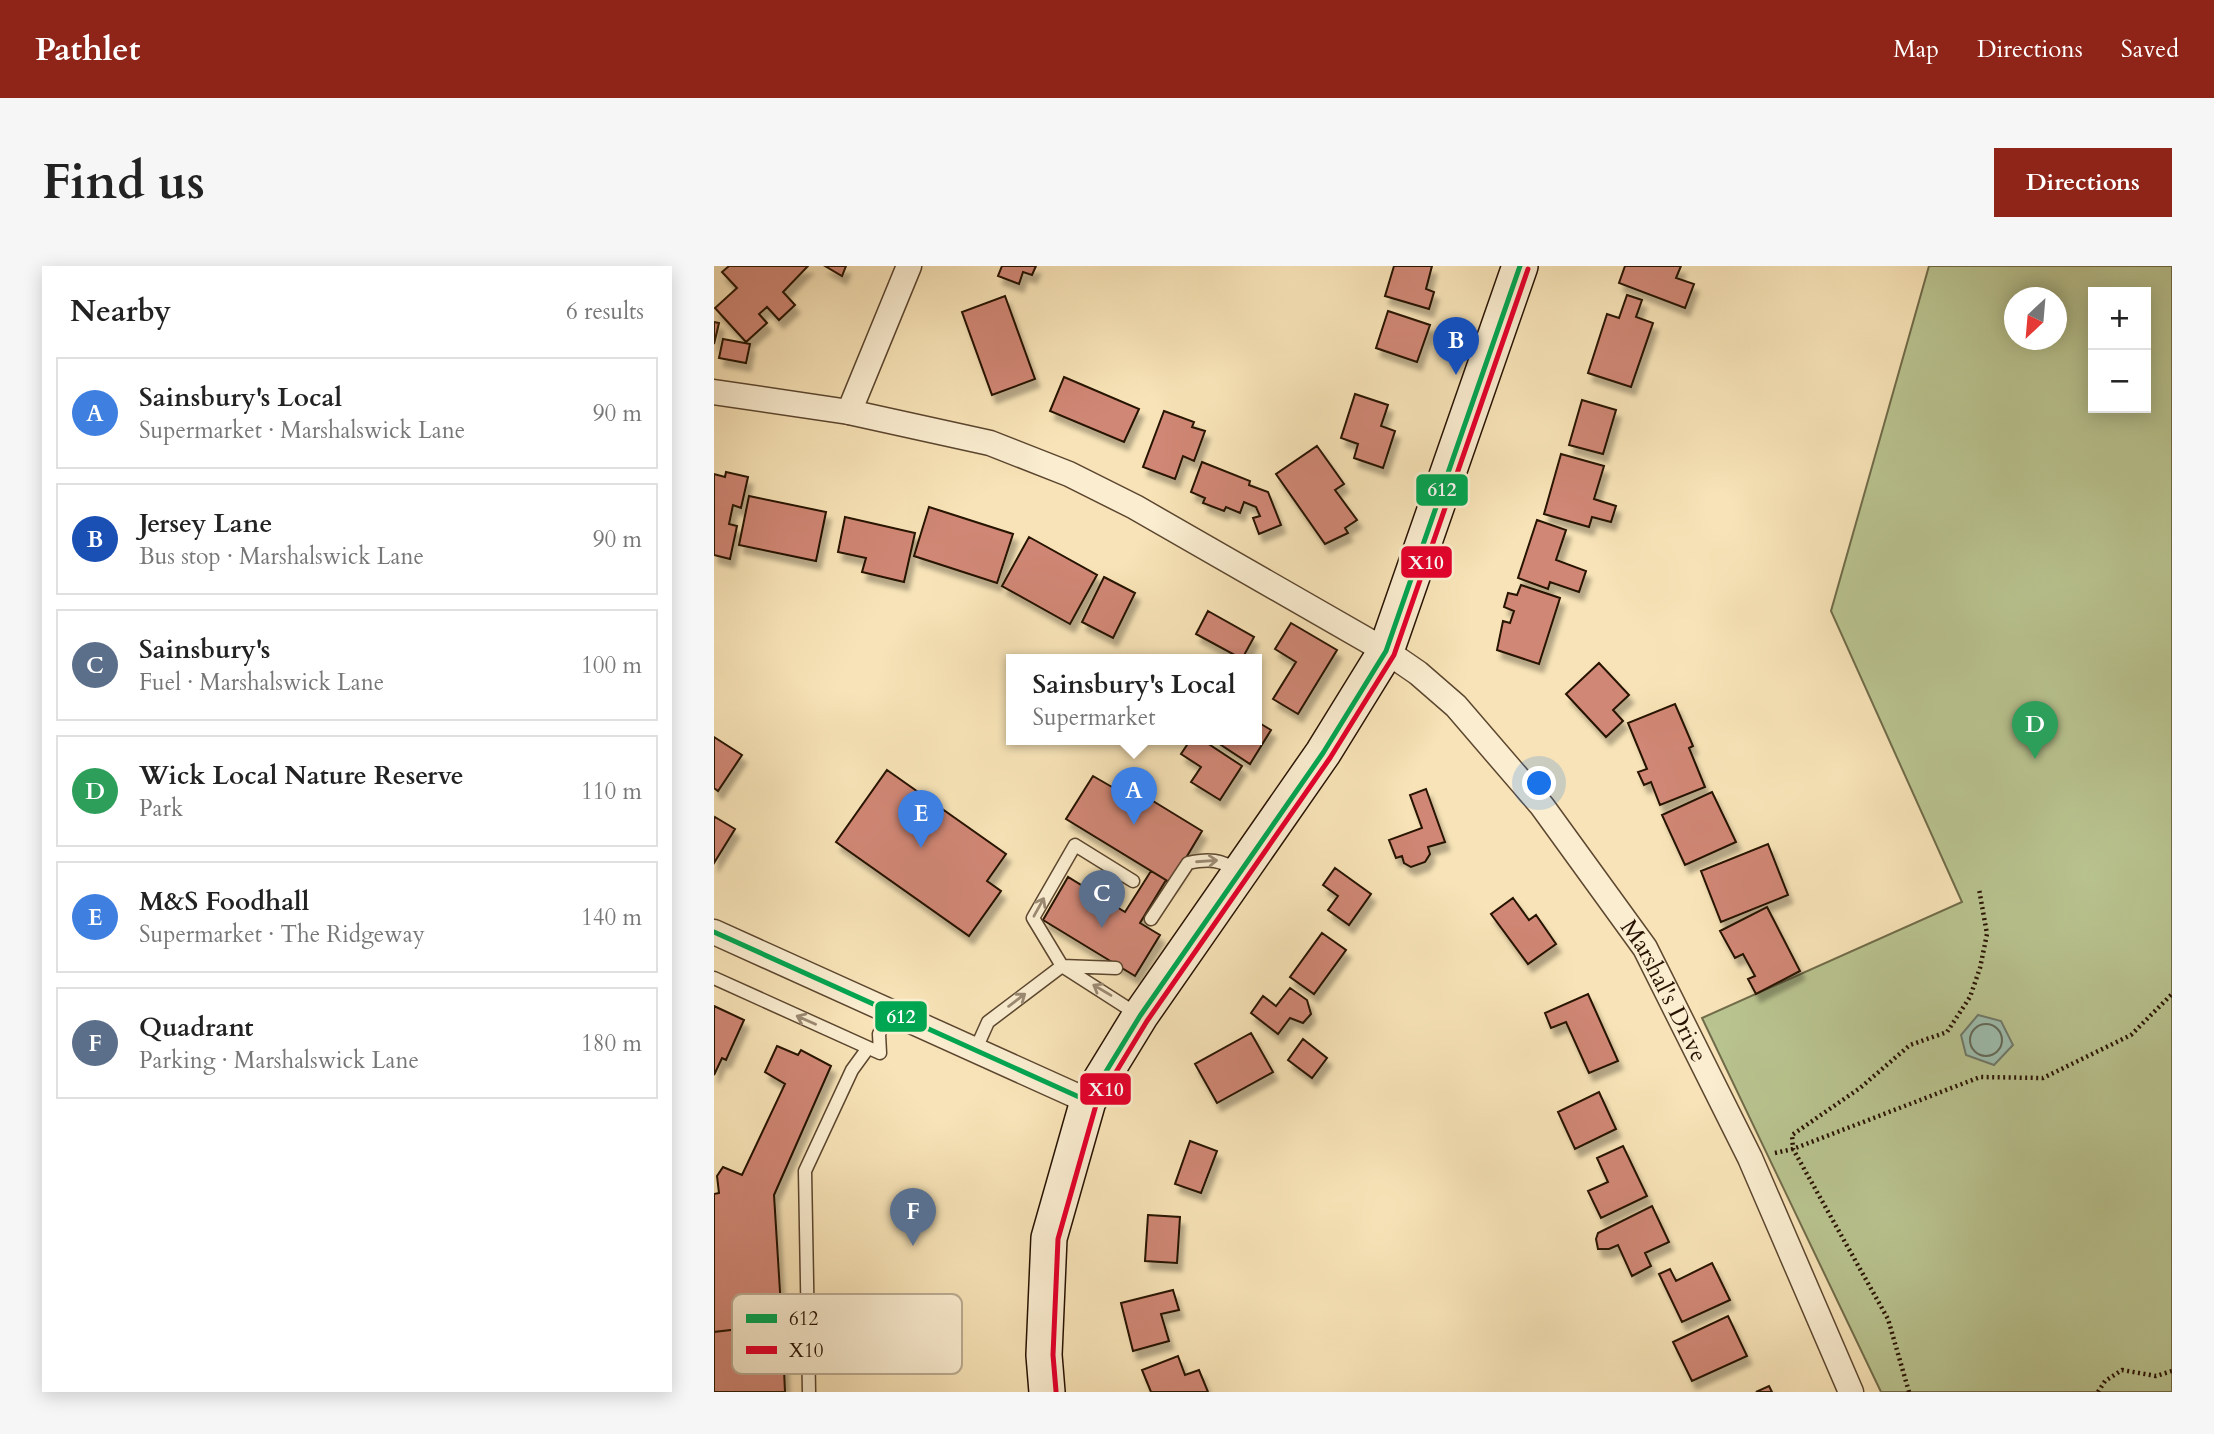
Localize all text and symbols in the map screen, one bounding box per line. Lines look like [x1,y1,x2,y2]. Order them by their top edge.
text: Pathlet [35,27,140,72]
text: Map [1893,33,1939,66]
text: Directions [1977,33,2083,66]
text: Saved [2121,33,2179,66]
button: Directions [1994,148,2172,217]
text: Find us [42,149,205,216]
north arrow [2004,287,2067,350]
map controls [2088,287,2151,413]
button: + [2088,287,2151,350]
text: Nearby [70,291,171,332]
text: 6 results [566,296,644,327]
pin: B [1433,317,1479,375]
button: − [2088,350,2151,413]
text: Sainsbury's Local [139,380,342,415]
text: A [86,398,104,429]
text: 90 m [593,398,642,429]
text: Supermarket · Marshalswick Lane [139,415,465,446]
line badge: 612 [1415,473,1469,507]
text: 612 [1427,477,1457,503]
text: Jersey Lane [139,506,272,541]
text: B [87,524,103,555]
text: 90 m [593,524,642,555]
text: Bus stop · Marshalswick Lane [139,541,424,572]
line badge: X10 [1400,545,1453,579]
text: X10 [1408,550,1444,576]
text: Sainsbury's [139,632,270,667]
text: C [86,650,104,681]
text: 100 m [581,650,642,681]
popup [1006,654,1262,745]
text: Fuel · Marshalswick Lane [139,667,384,698]
text: Sainsbury's Local [1032,667,1236,702]
pin: D [2012,701,2058,759]
text: Supermarket [1032,702,1156,733]
text: Wick Local Nature Reserve [139,758,464,793]
your location [1522,766,1556,800]
pin: A [1111,767,1157,825]
text: D [85,776,105,807]
text: 110 m [581,776,642,807]
pin: E [898,790,944,848]
text: Park [139,793,183,824]
one-way arrow [1195,854,1218,867]
pin: C [1079,870,1125,928]
text: M&S Foodhall [139,884,309,919]
one-way arrow [1032,898,1046,918]
text: E [88,902,102,933]
text: 140 m [581,902,642,933]
street label: Marshal's Drive [1612,913,1715,1068]
text: Supermarket · The Ridgeway [139,919,425,950]
one-way arrow [1092,983,1112,997]
one-way arrow [1007,993,1026,1008]
line badge: 612 [874,1000,928,1033]
text: 612 [886,1004,916,1030]
text: Quadrant [139,1010,253,1045]
one-way arrow [796,1012,817,1026]
text: F [88,1028,102,1059]
text: 180 m [581,1028,642,1059]
text: Parking · Marshalswick Lane [139,1045,419,1076]
line badge: X10 [1079,1072,1132,1106]
text: X10 [1088,1077,1124,1103]
pin: F [890,1188,936,1246]
legend [732,1294,962,1374]
text: 612 [789,1306,818,1332]
text: X10 [789,1338,824,1364]

